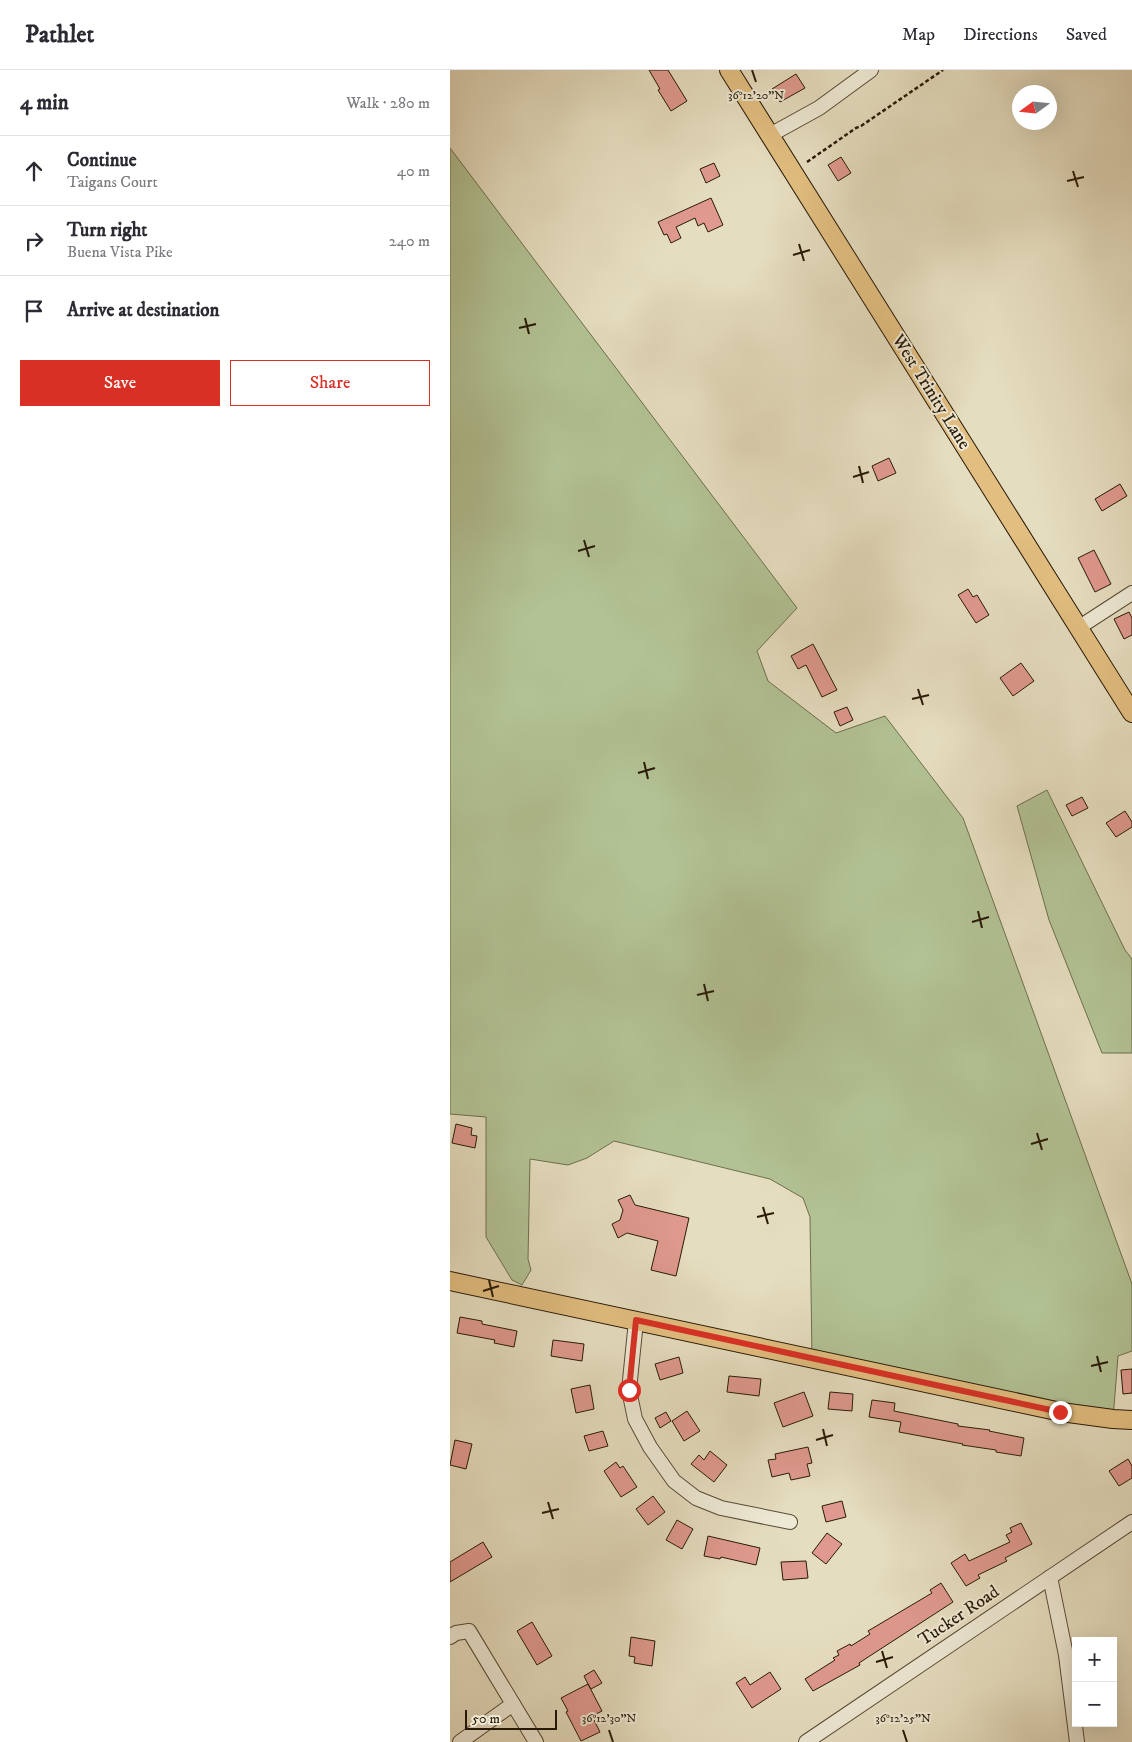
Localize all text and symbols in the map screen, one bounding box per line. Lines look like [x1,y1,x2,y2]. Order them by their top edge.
text: Pathlet [25,20,94,50]
text: Map [902,24,935,46]
text: Directions [963,24,1038,46]
text: Saved [1066,24,1107,46]
north arrow [1012,85,1057,130]
text: 36°12'20"N [728,88,784,103]
text: 4 min [20,90,69,116]
text: Walk · 280 m [346,93,430,113]
text: Continue [67,149,137,172]
icon: ahead [20,157,48,185]
text: 40 m [397,161,430,181]
text: Taigans Court [67,172,158,192]
text: Turn right [67,219,147,242]
icon: right [20,227,48,255]
text: 240 m [389,231,430,251]
text: Buena Vista Pike [67,242,173,262]
icon: arrive [20,297,48,325]
text: Arrive at destination [67,299,219,322]
street label: West Trinity Lane [886,330,975,454]
button: Save [20,360,220,406]
button: Share [230,360,430,406]
route start [618,1379,641,1402]
route end [1049,1401,1072,1424]
street label: Tucker Road [914,1581,1004,1651]
map controls [1072,1637,1117,1727]
button: + [1072,1637,1117,1682]
button: − [1072,1682,1117,1727]
scale bar [465,1707,558,1730]
text: 50 m [472,1710,500,1728]
text: 36°12'30"N [582,1711,636,1726]
text: 36°12'25"N [875,1711,931,1726]

